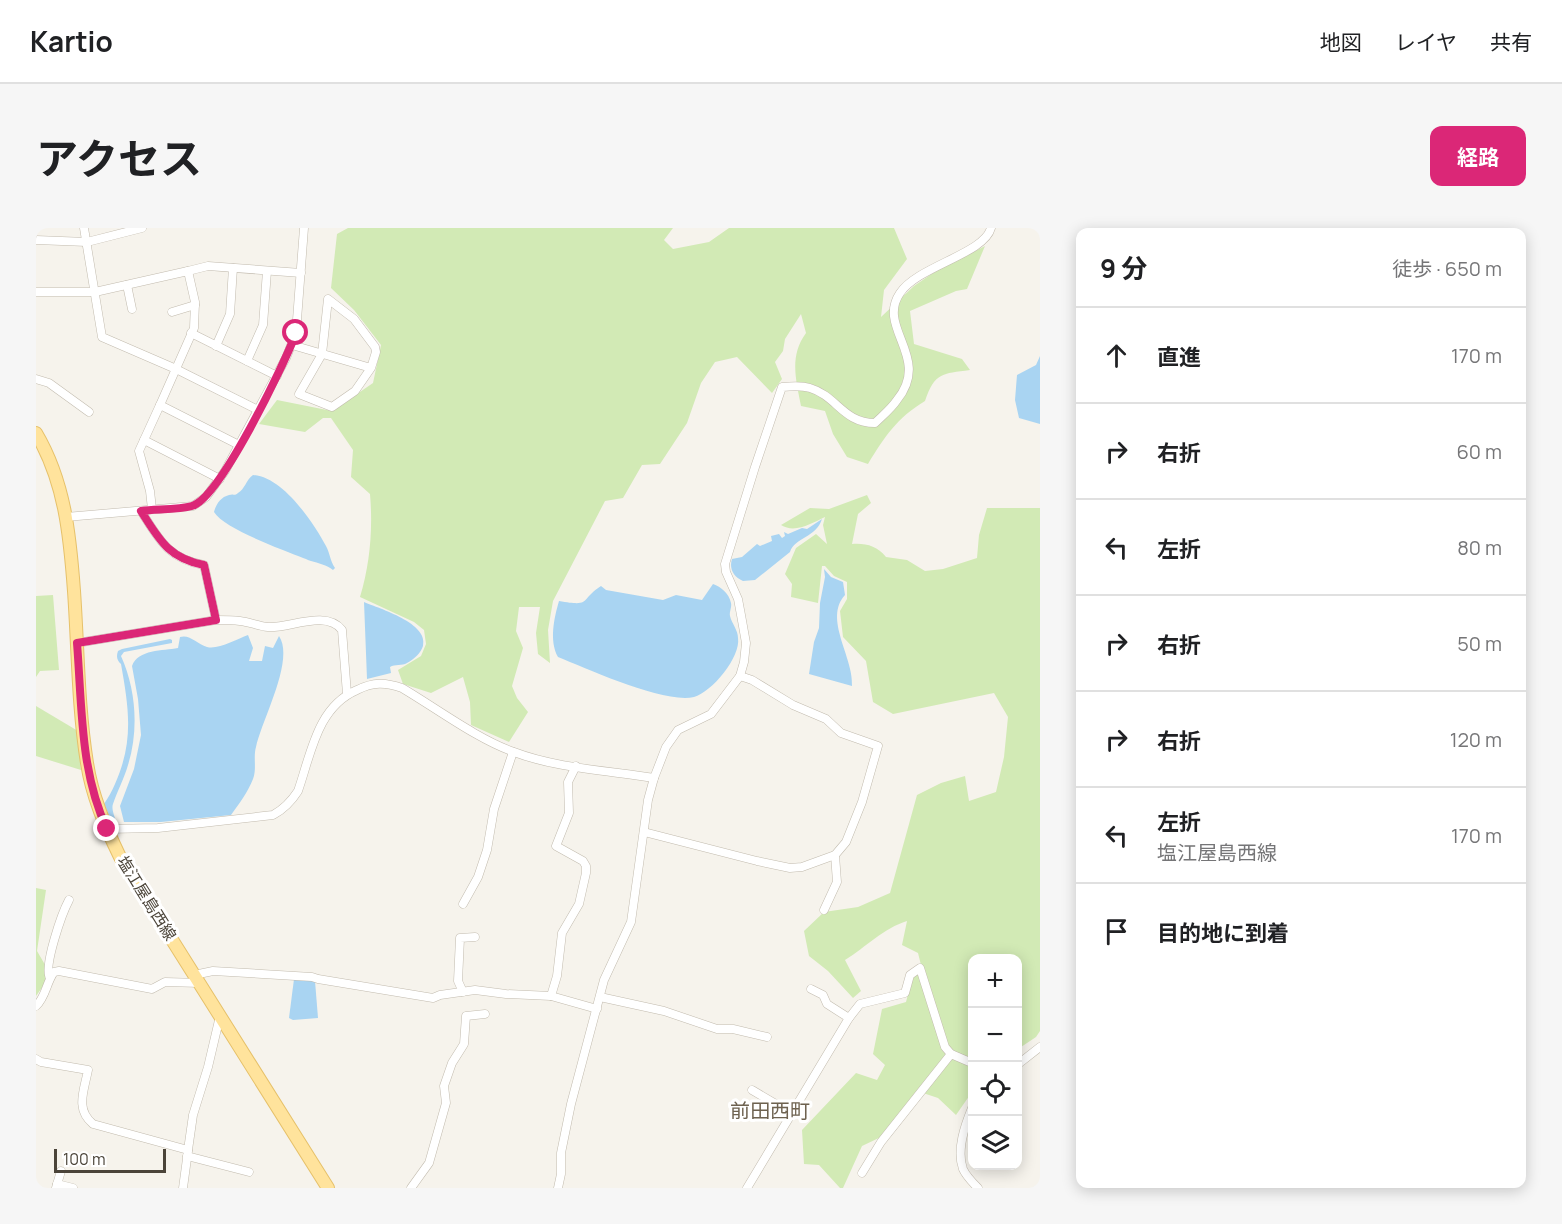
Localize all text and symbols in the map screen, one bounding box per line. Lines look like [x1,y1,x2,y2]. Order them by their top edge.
text: Kartio [30,22,113,60]
text: 地図 [1320,28,1362,56]
text: レイヤ [1395,28,1457,56]
text: 共有 [1490,28,1532,56]
button: 経路 [1430,126,1526,186]
text: アクセス [36,129,202,187]
text: 9 分 [1100,250,1147,286]
text: 徒歩 · 650 m [1392,255,1502,282]
route start [282,319,308,345]
icon: ahead [1100,339,1133,372]
text: 直進 [1157,342,1201,372]
text: 170 m [1451,342,1502,369]
icon: right [1100,435,1133,468]
text: 右折 [1157,438,1201,468]
text: 60 m [1456,438,1502,465]
icon: left [1100,531,1133,564]
text: 左折 [1157,534,1201,564]
text: 80 m [1457,534,1502,561]
icon: right [1100,627,1133,660]
text: 右折 [1157,630,1201,660]
text: 50 m [1457,630,1502,657]
icon: right [1100,723,1133,756]
text: 右折 [1157,726,1201,756]
text: 120 m [1450,726,1502,753]
text: 左折 [1157,807,1201,837]
route end [93,815,119,841]
icon: left [1100,819,1133,852]
text: 170 m [1451,822,1502,849]
text: 塩江屋島西線 [1157,839,1277,866]
street label: 塩江屋島西線 [112,851,182,945]
icon: arrive [1100,915,1133,948]
text: 目的地に到着 [1157,918,1289,948]
map controls [968,954,1022,1170]
button: + [968,954,1022,1008]
button: − [968,1008,1022,1062]
button: locate [968,1062,1022,1116]
district label: 前田西町 [730,1097,810,1124]
button: layers [968,1116,1022,1170]
scale bar [54,1146,166,1174]
text: 100 m [63,1148,106,1170]

